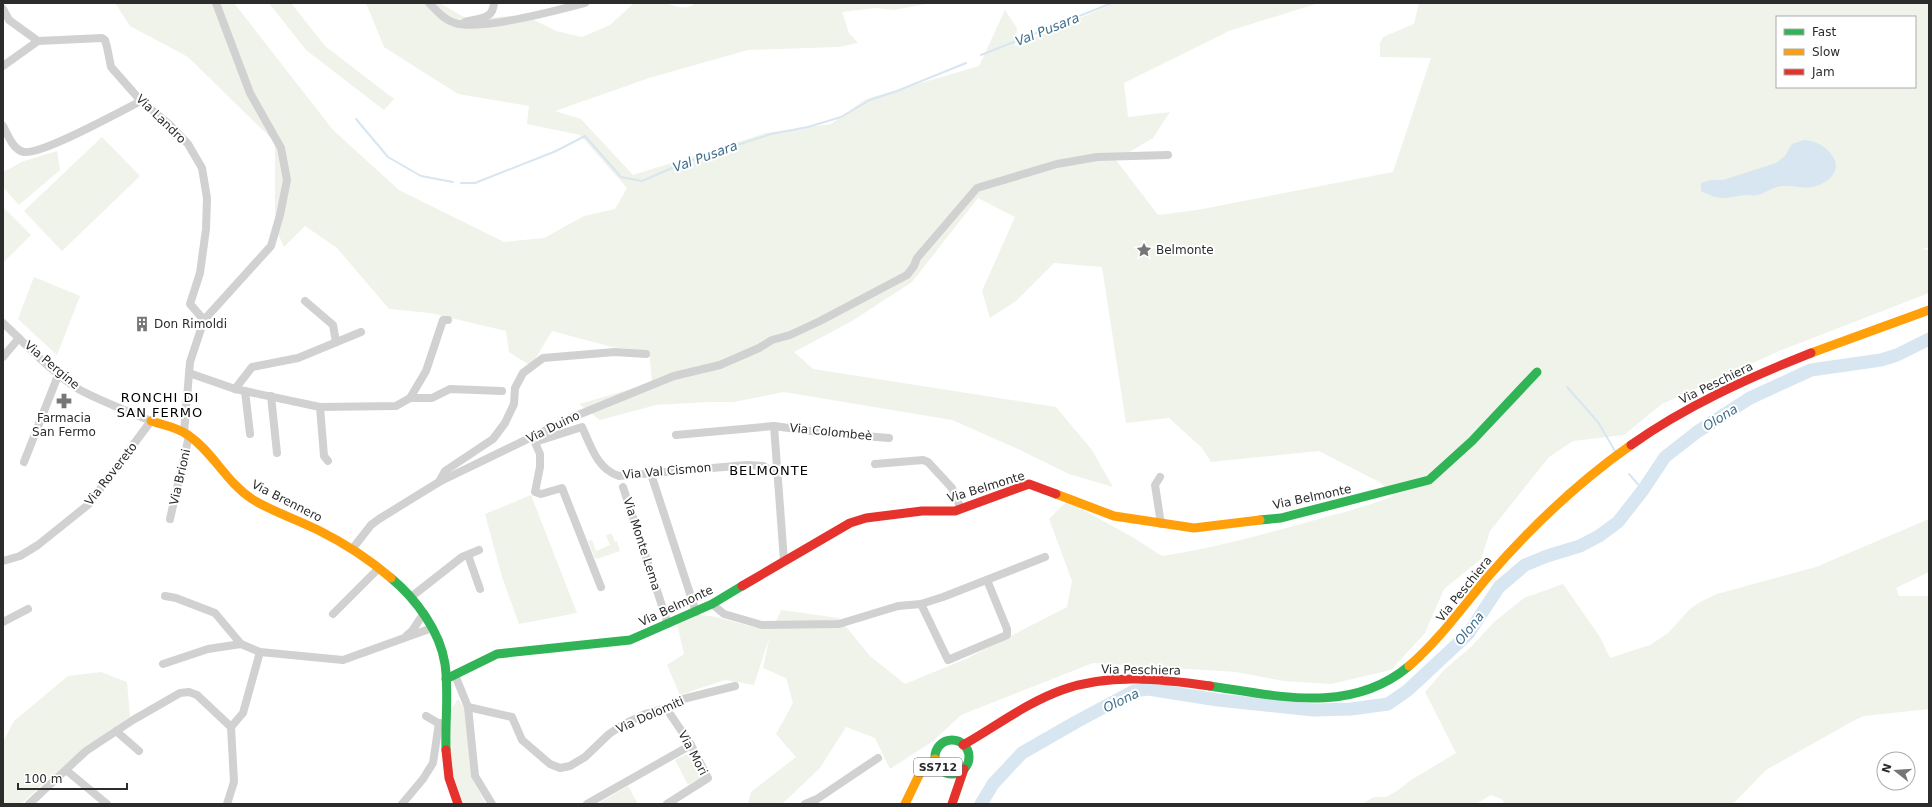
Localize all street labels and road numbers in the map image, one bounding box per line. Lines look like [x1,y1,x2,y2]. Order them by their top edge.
street label: Via Landro [133,92,189,146]
street label: Via Pergine [22,338,82,392]
street label: Via Peschiera [1677,359,1755,407]
street label: Via Duino [524,408,582,446]
street label: Via Colombeè [789,421,873,443]
street label: Via Rovereto [82,440,140,508]
street label: Via Brioni [167,448,193,506]
street label: Via Val Cismon [622,460,712,482]
street label: Via Belmonte [946,469,1026,505]
street label: Via Brennero [249,477,325,525]
street label: Via Belmonte [1271,482,1353,512]
street label: Via Monte Lema [620,496,664,592]
street label: Via Peschiera [1433,553,1495,625]
street label: Via Belmonte [637,583,715,629]
street label: Via Peschiera [1101,662,1181,678]
street label: Via Dolomiti [614,694,686,736]
street label: Via Mori [675,728,711,778]
road number: SS712 [914,758,962,776]

